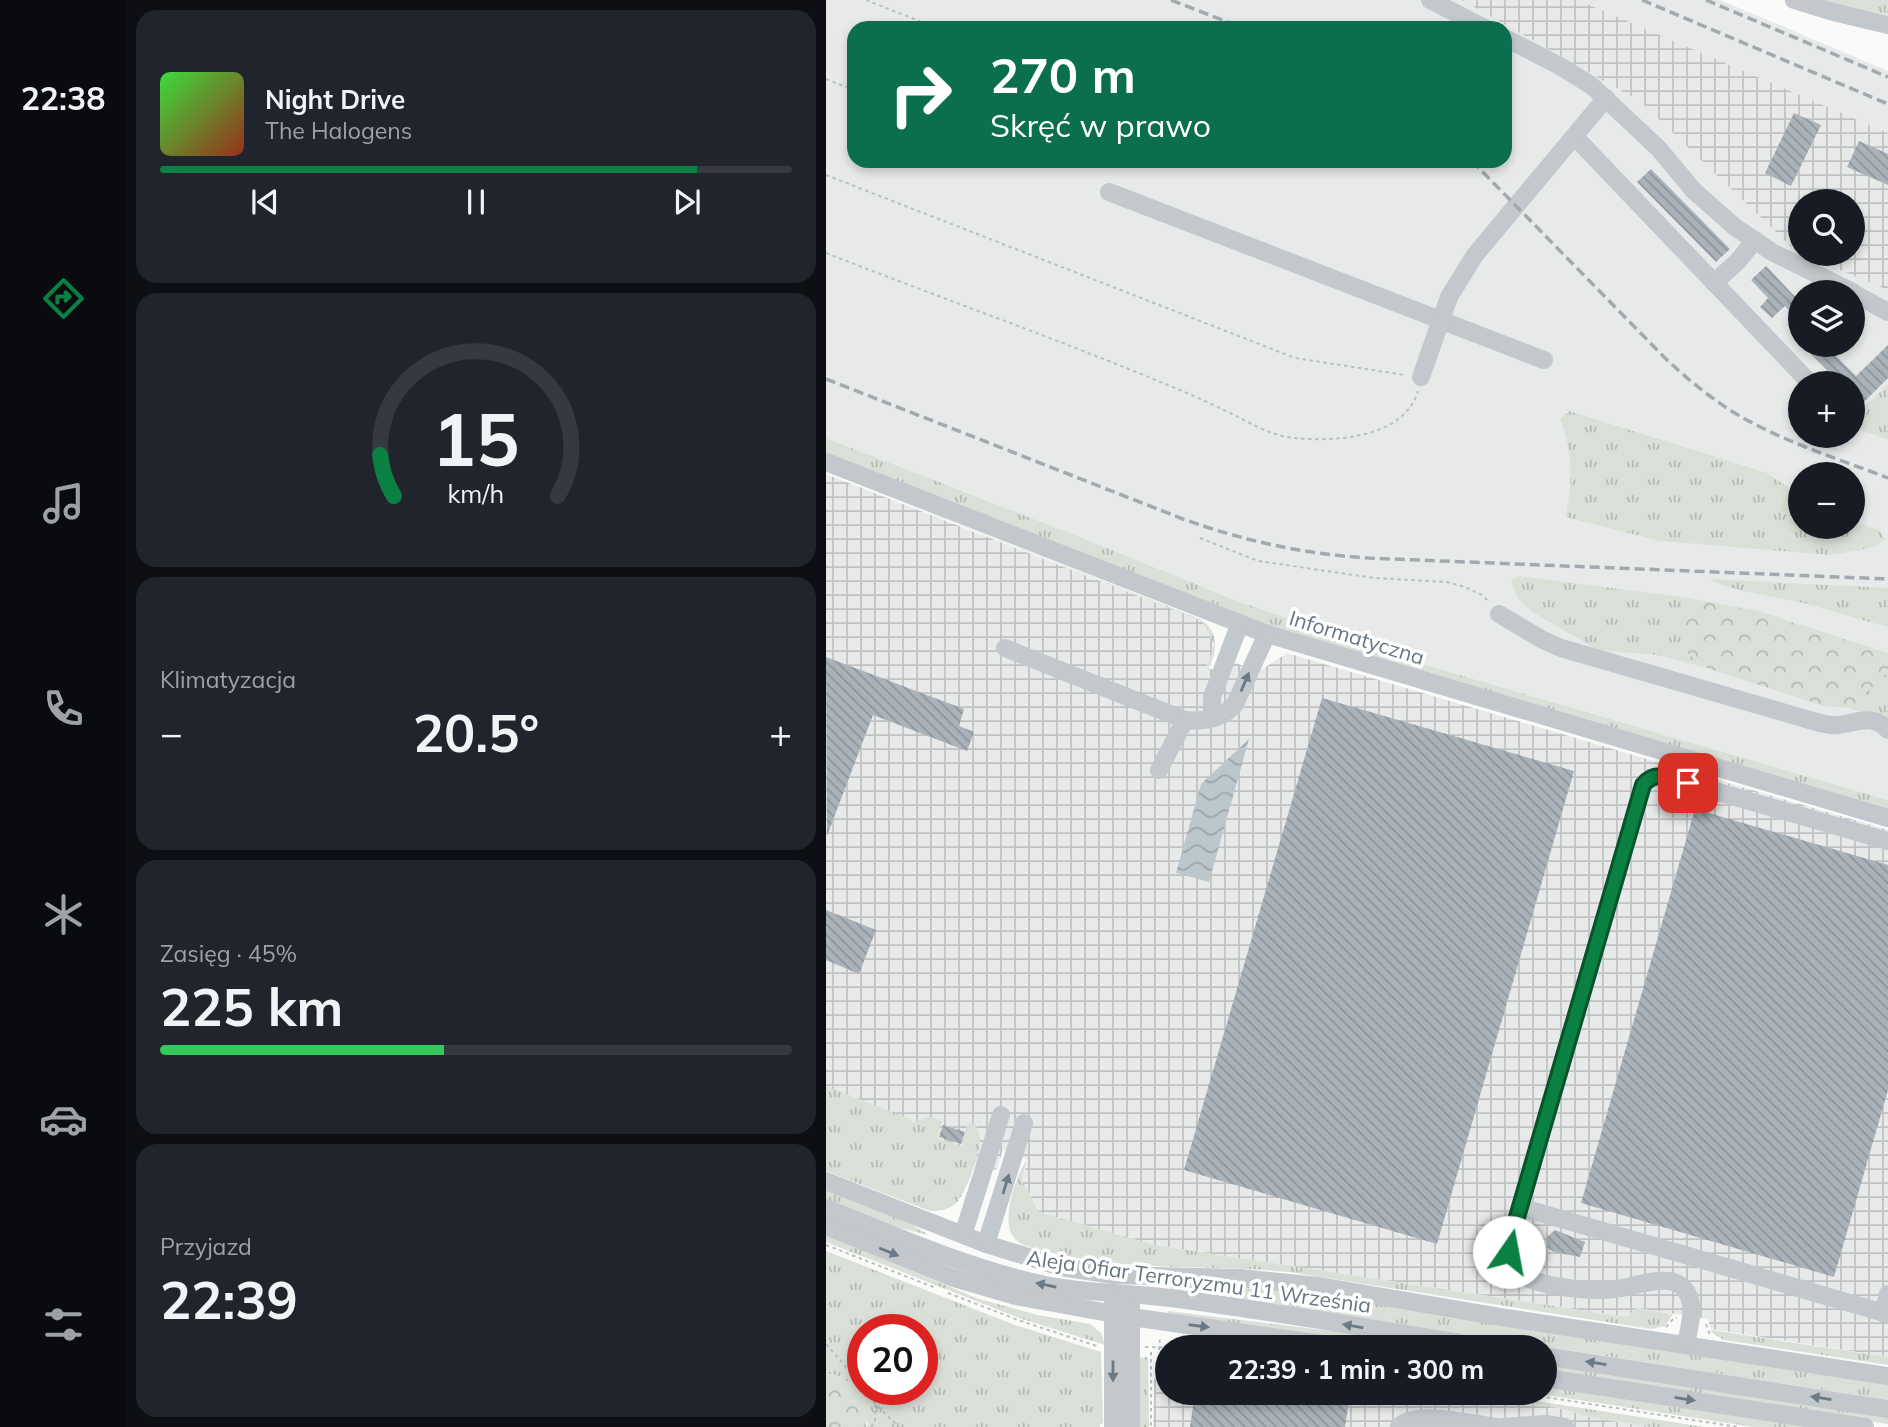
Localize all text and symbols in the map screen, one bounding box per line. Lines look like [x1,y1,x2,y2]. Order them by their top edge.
text: 270 m [990,44,1136,105]
icon: right [875,49,966,140]
text: 22:38 [21,78,105,118]
text: Night Drive [265,83,405,116]
text: Skręć w prawo [990,105,1211,145]
text: The Halogens [265,116,412,145]
icon: previous [246,183,284,221]
icon: pause [457,183,495,221]
icon: next [668,183,706,221]
map controls [1788,189,1865,539]
button: search [1788,189,1865,266]
icon: directions [39,274,88,323]
button: layers [1788,280,1865,357]
button: + [1788,371,1865,448]
text: 15 [432,394,520,485]
button: − [1788,462,1865,539]
text: km/h [448,478,504,509]
icon: music [39,479,88,528]
street label: Informatyczna [1286,604,1428,670]
text: Klimatyzacja [160,665,296,694]
one-way arrow [1239,671,1250,692]
icon: phone [39,684,88,733]
text: 20.5° [413,700,539,765]
text: − [160,709,183,757]
text: + [769,709,792,757]
pin [1658,753,1718,813]
icon: arrive [1669,764,1707,802]
icon: climate [39,890,88,939]
text: Zasięg · 45% [160,939,297,968]
text: 225 km [160,974,343,1039]
icon: car [39,1095,88,1144]
one-way arrow [1001,1173,1011,1194]
position arrow [1472,1215,1546,1289]
text: Przyjazd [160,1232,252,1261]
street label: Aleja Ofiar Terroryzmu 11 Września [1025,1244,1373,1318]
one-way arrow [879,1246,899,1258]
text: 22:39 [160,1267,298,1332]
one-way arrow [1035,1279,1057,1290]
icon: filters [39,1300,88,1349]
speed limit sign: 20 [847,1314,938,1405]
one-way arrow [1188,1320,1210,1331]
one-way arrow [1342,1320,1364,1331]
text: 22:39 · 1 min · 300 m [1228,1353,1484,1386]
one-way arrow [1585,1357,1607,1368]
one-way arrow [1107,1360,1119,1382]
one-way arrow [1809,1392,1831,1403]
one-way arrow [1674,1394,1696,1405]

